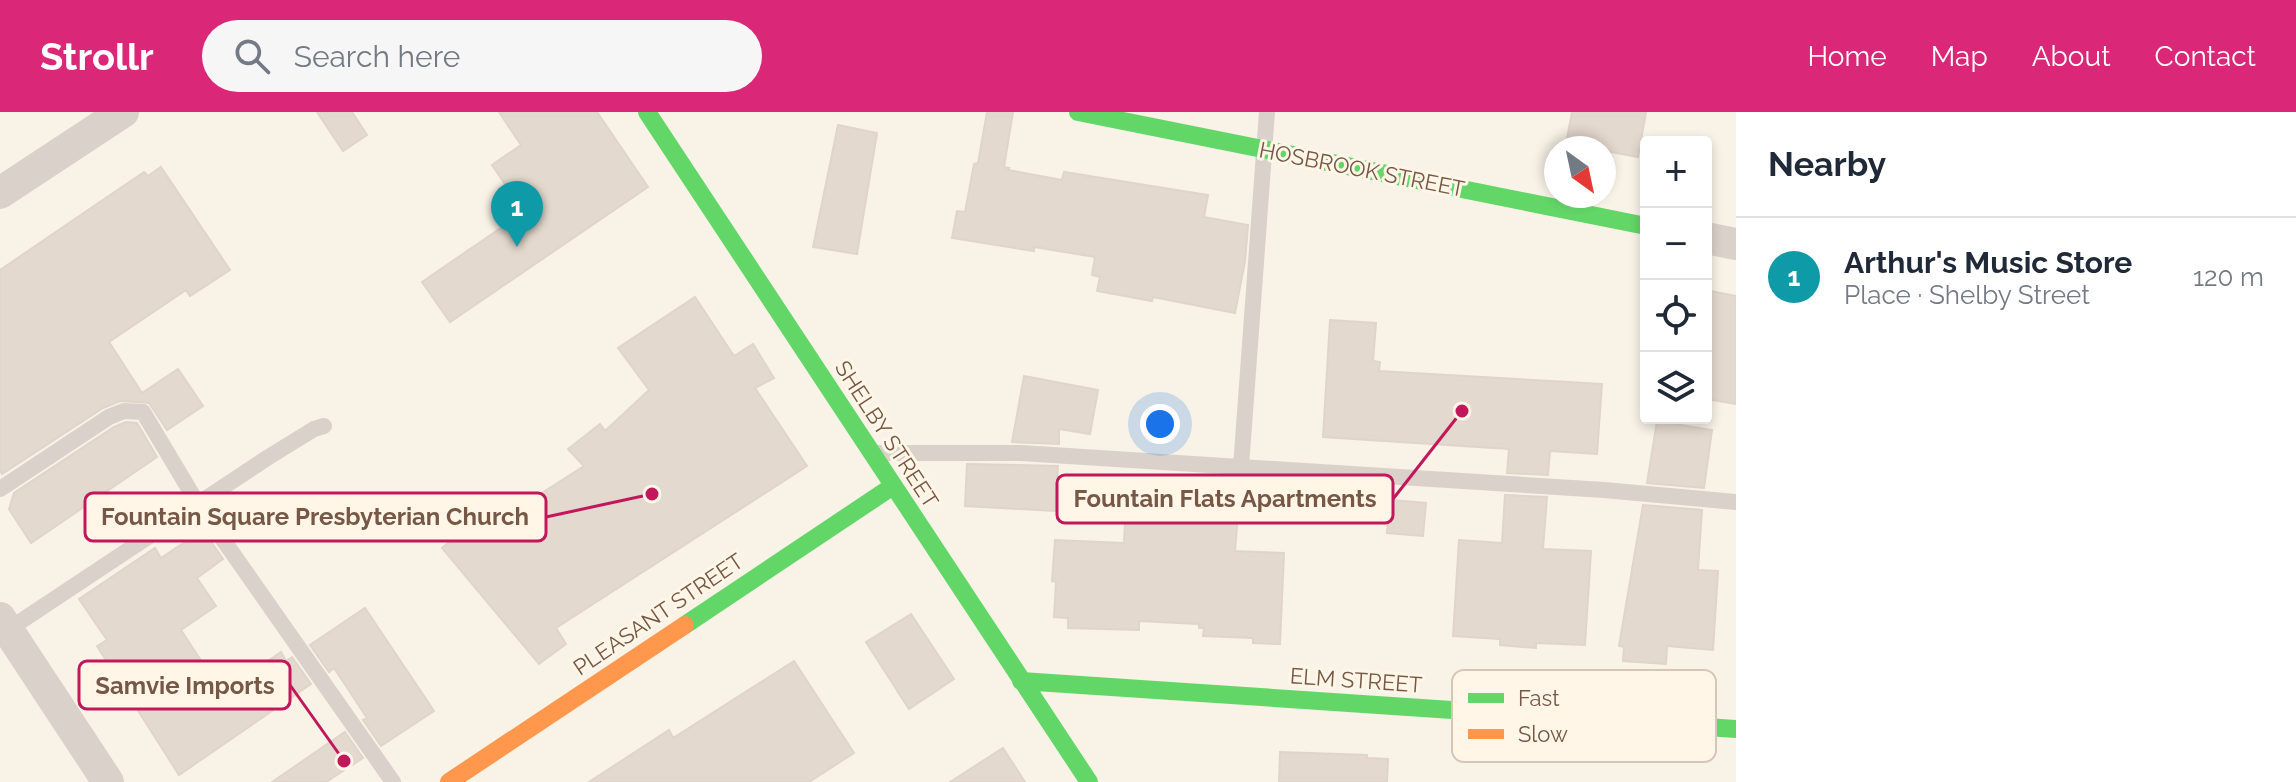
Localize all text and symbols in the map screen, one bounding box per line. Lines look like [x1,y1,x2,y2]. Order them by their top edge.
search box [202,20,762,92]
text: Strollr [40,34,154,79]
icon: search [230,34,274,78]
text: Search here [294,39,460,74]
text: Home [1807,40,1887,73]
text: Map [1931,40,1988,73]
text: About [2032,40,2111,73]
text: Contact [2155,40,2256,73]
street label: HOSBROOK STREET [1257,136,1468,202]
north arrow [1544,136,1616,208]
map controls [1640,136,1712,424]
button: + [1640,136,1712,208]
text: Nearby [1768,144,1886,184]
pin: 1 [491,181,543,247]
button: − [1640,208,1712,280]
text: Arthur's Music Store [1844,245,2132,280]
text: 1 [1788,262,1800,292]
text: 120 m [2193,262,2264,292]
button: locate [1640,280,1712,352]
text: Place · Shelby Street [1844,280,2090,310]
button: layers [1640,352,1712,424]
street label: SHELBY STREET [830,356,945,513]
your location [1140,404,1180,444]
callout: Fountain Flats Apartments [1057,475,1393,523]
text: Fountain Flats Apartments [1073,484,1377,513]
callout: Fountain Square Presbyterian Church [85,493,546,541]
text: Fountain Square Presbyterian Church [101,502,529,531]
street label: PLEASANT STREET [568,547,748,680]
callout: Samvie Imports [79,661,290,709]
street label: ELM STREET [1289,662,1424,698]
legend [1452,670,1716,762]
text: Samvie Imports [95,671,275,700]
text: Fast [1518,685,1560,711]
text: Slow [1518,721,1568,747]

